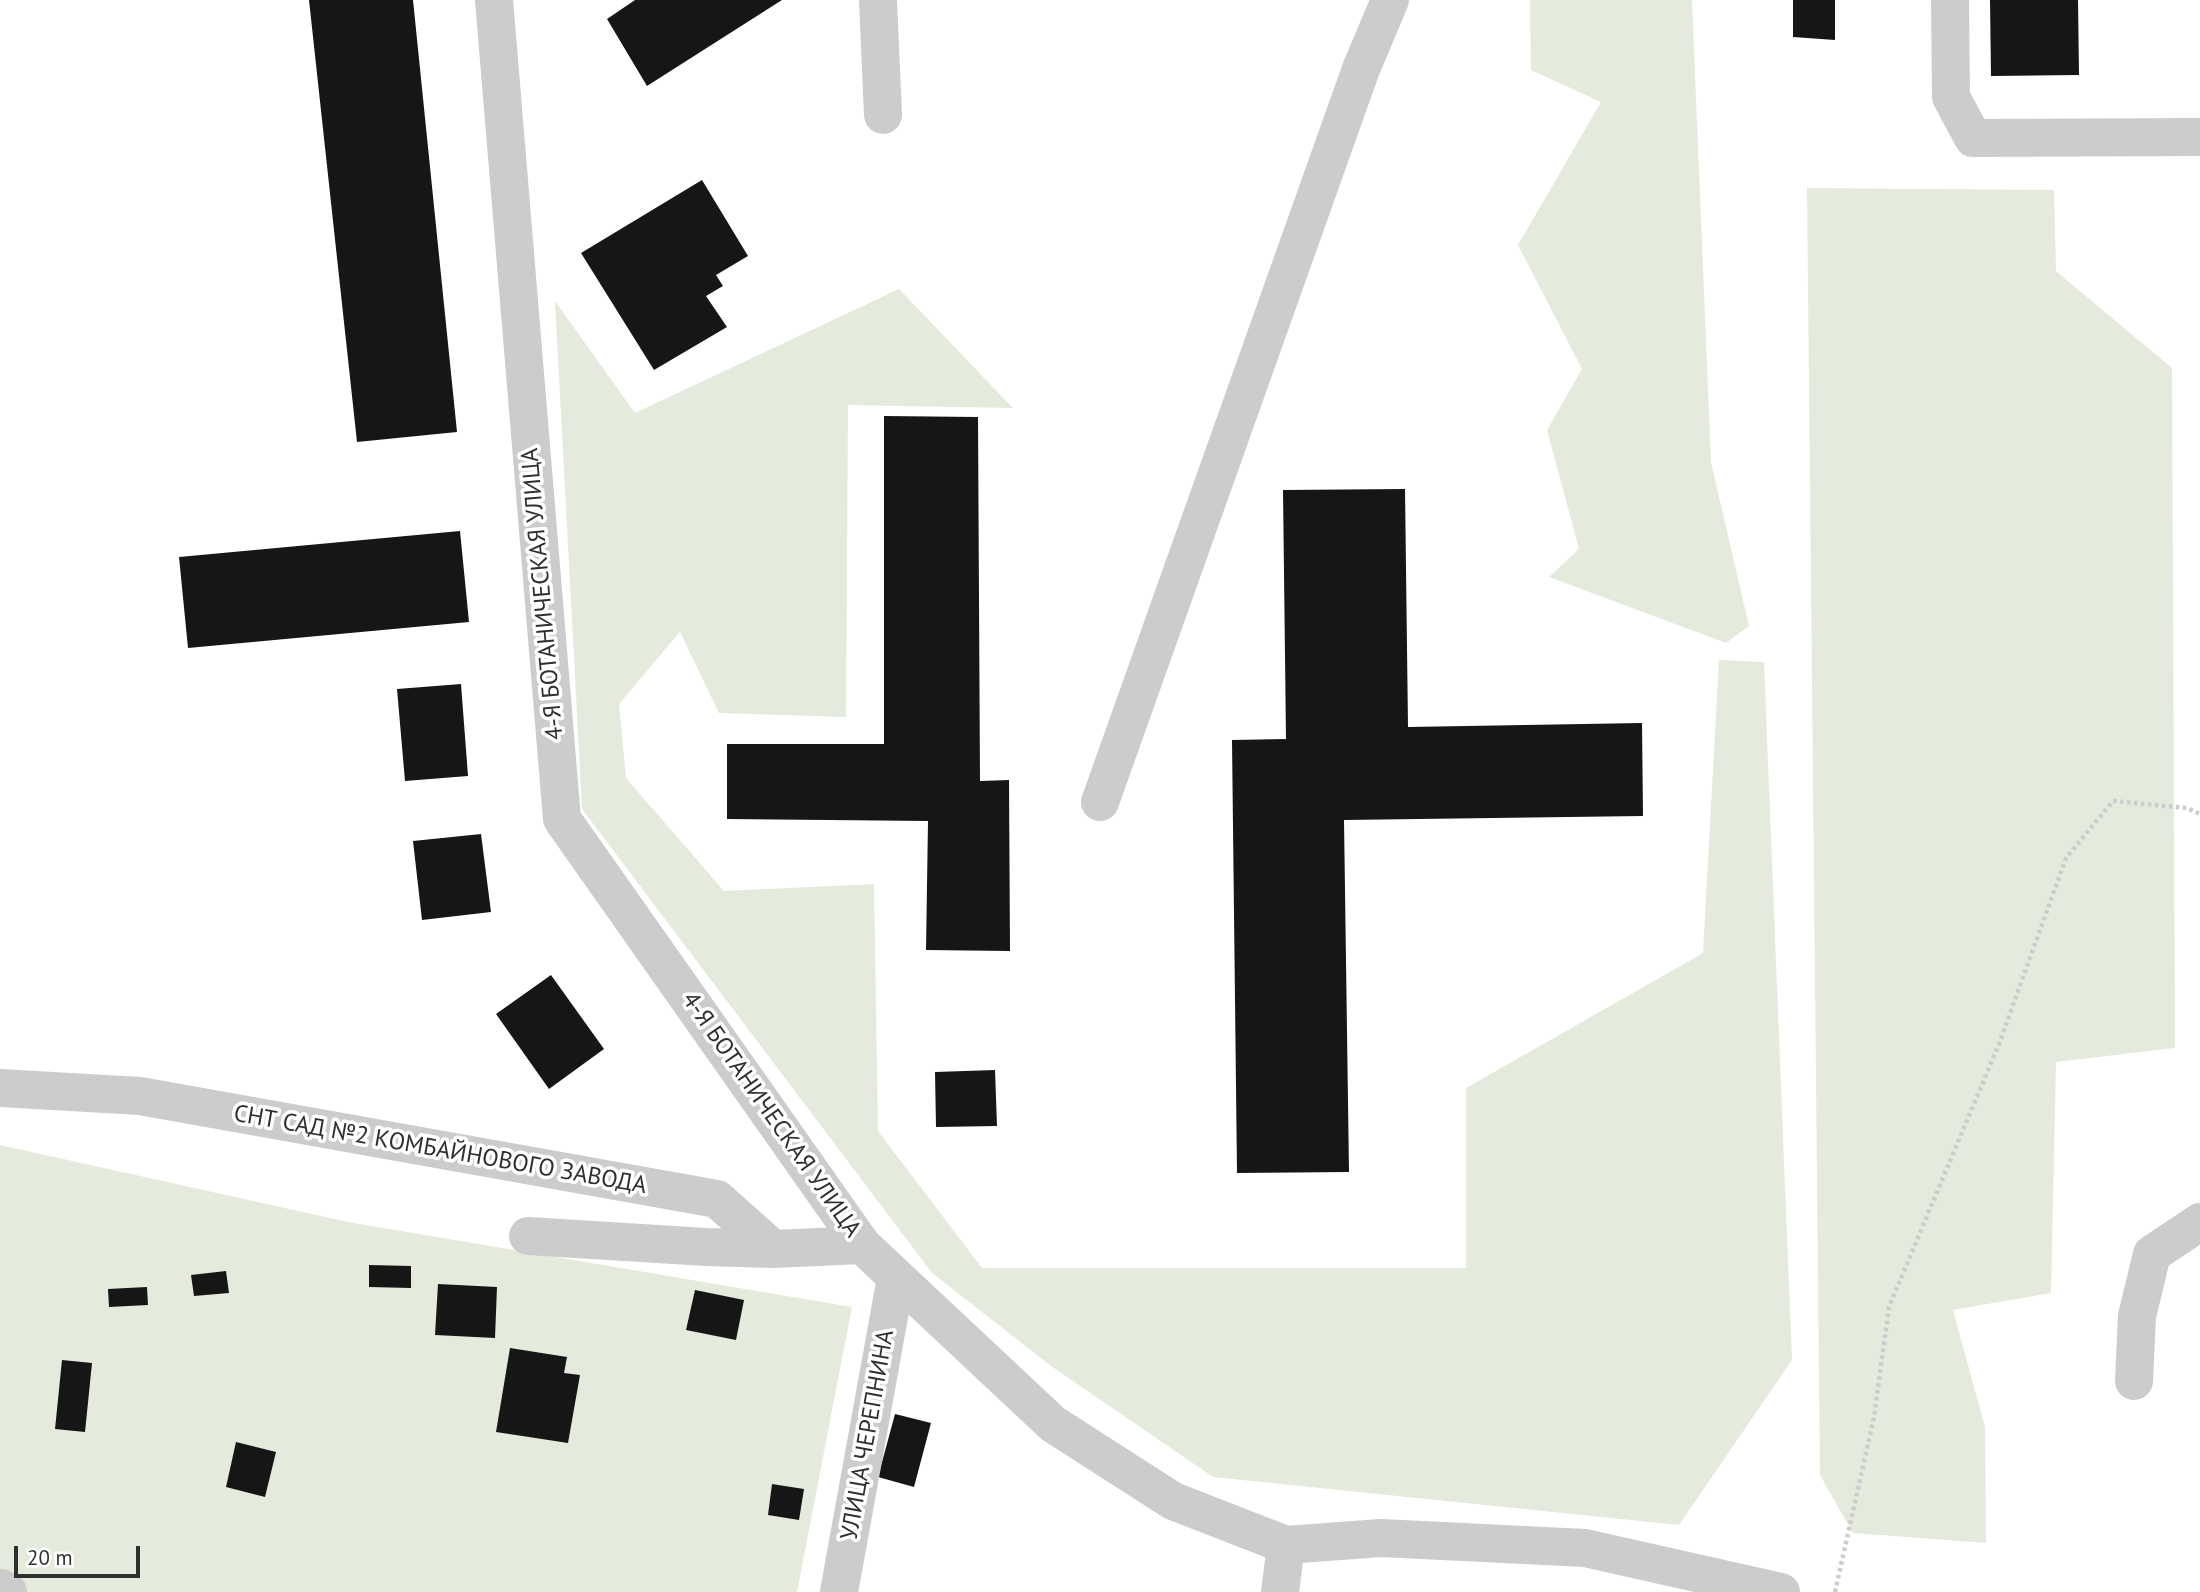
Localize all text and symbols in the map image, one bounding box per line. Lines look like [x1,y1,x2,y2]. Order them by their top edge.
street label: 4-Я БОТАНИЧЕСКАЯ УЛИЦА [516,447,570,741]
street label: 4-Я БОТАНИЧЕСКАЯ УЛИЦА [675,987,867,1243]
street label: СНТ САД №2 КОМБАЙНОВОГО ЗАВОДА [231,1099,649,1201]
street label: УЛИЦА ЧЕРЕПНИНА [835,1328,901,1542]
scale bar [18,1532,144,1576]
text: 20 m [27,1544,73,1571]

